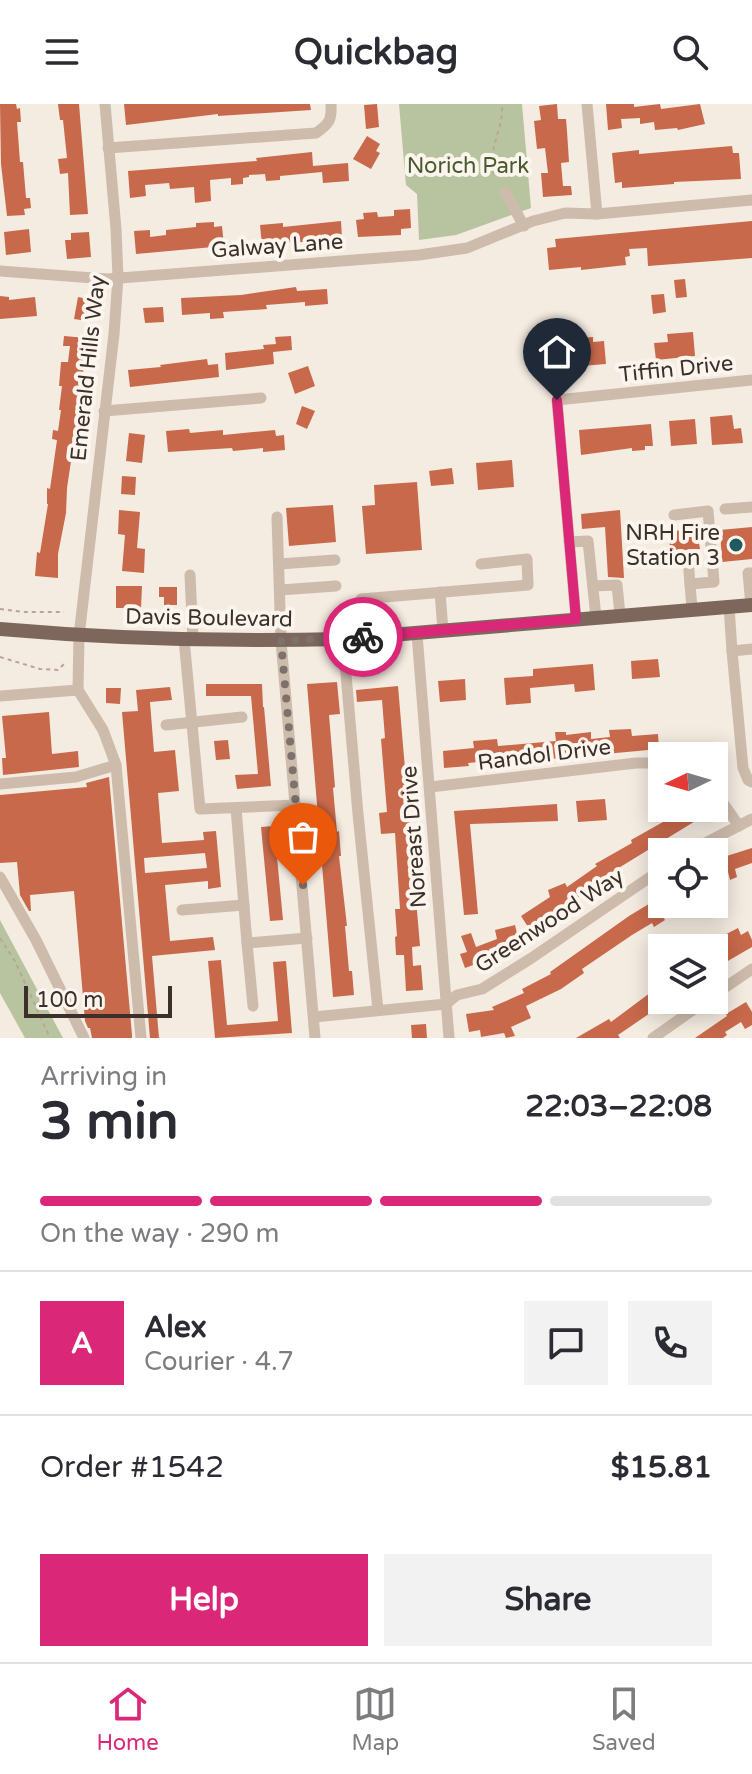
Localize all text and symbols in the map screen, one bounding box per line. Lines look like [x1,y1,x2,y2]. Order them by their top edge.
icon: menu [40,30,84,74]
icon: search [668,30,712,74]
text: Quickbag [294,31,458,74]
park label: Norich Park [407,153,529,179]
street label: Galway Lane [210,228,344,264]
street label: Emerald Hills Way [65,274,111,462]
pin [523,318,591,400]
icon: home [535,330,579,374]
street label: Tiffin Drive [618,350,734,388]
place label: NRH Fire Station 3 [625,520,720,571]
marker: NRH Fire Station 3 [727,536,745,554]
courier [323,597,403,677]
street label: Davis Boulevard [125,604,293,632]
icon: bike [341,615,385,659]
street label: Randol Drive [476,734,612,776]
north arrow [648,742,728,822]
map controls [648,742,728,1014]
street label: Noreast Drive [396,765,432,909]
pin [269,803,337,885]
icon: bag [281,815,325,859]
button: locate [648,838,728,918]
street label: Greenwood Way [470,863,629,979]
button: layers [648,934,728,1014]
scale bar [24,982,172,1018]
text: 100 m [36,987,103,1013]
text: Arriving in [40,1061,167,1092]
text: 22:03–22:08 [525,1088,712,1125]
text: 3 min [40,1090,179,1153]
text: On the way · 290 m [40,1218,279,1249]
button: chat [524,1301,608,1385]
button: phone [628,1301,712,1385]
text: Alex [144,1309,207,1346]
text: A [71,1325,93,1362]
text: Courier · 4.7 [144,1346,294,1377]
text: Order #1542 [40,1449,224,1486]
text: $15.81 [611,1449,712,1486]
button: Help [40,1554,368,1646]
button: Share [384,1554,712,1646]
tab: Home [96,1682,159,1756]
tab: Map [352,1682,399,1756]
tab: Saved [592,1682,656,1756]

